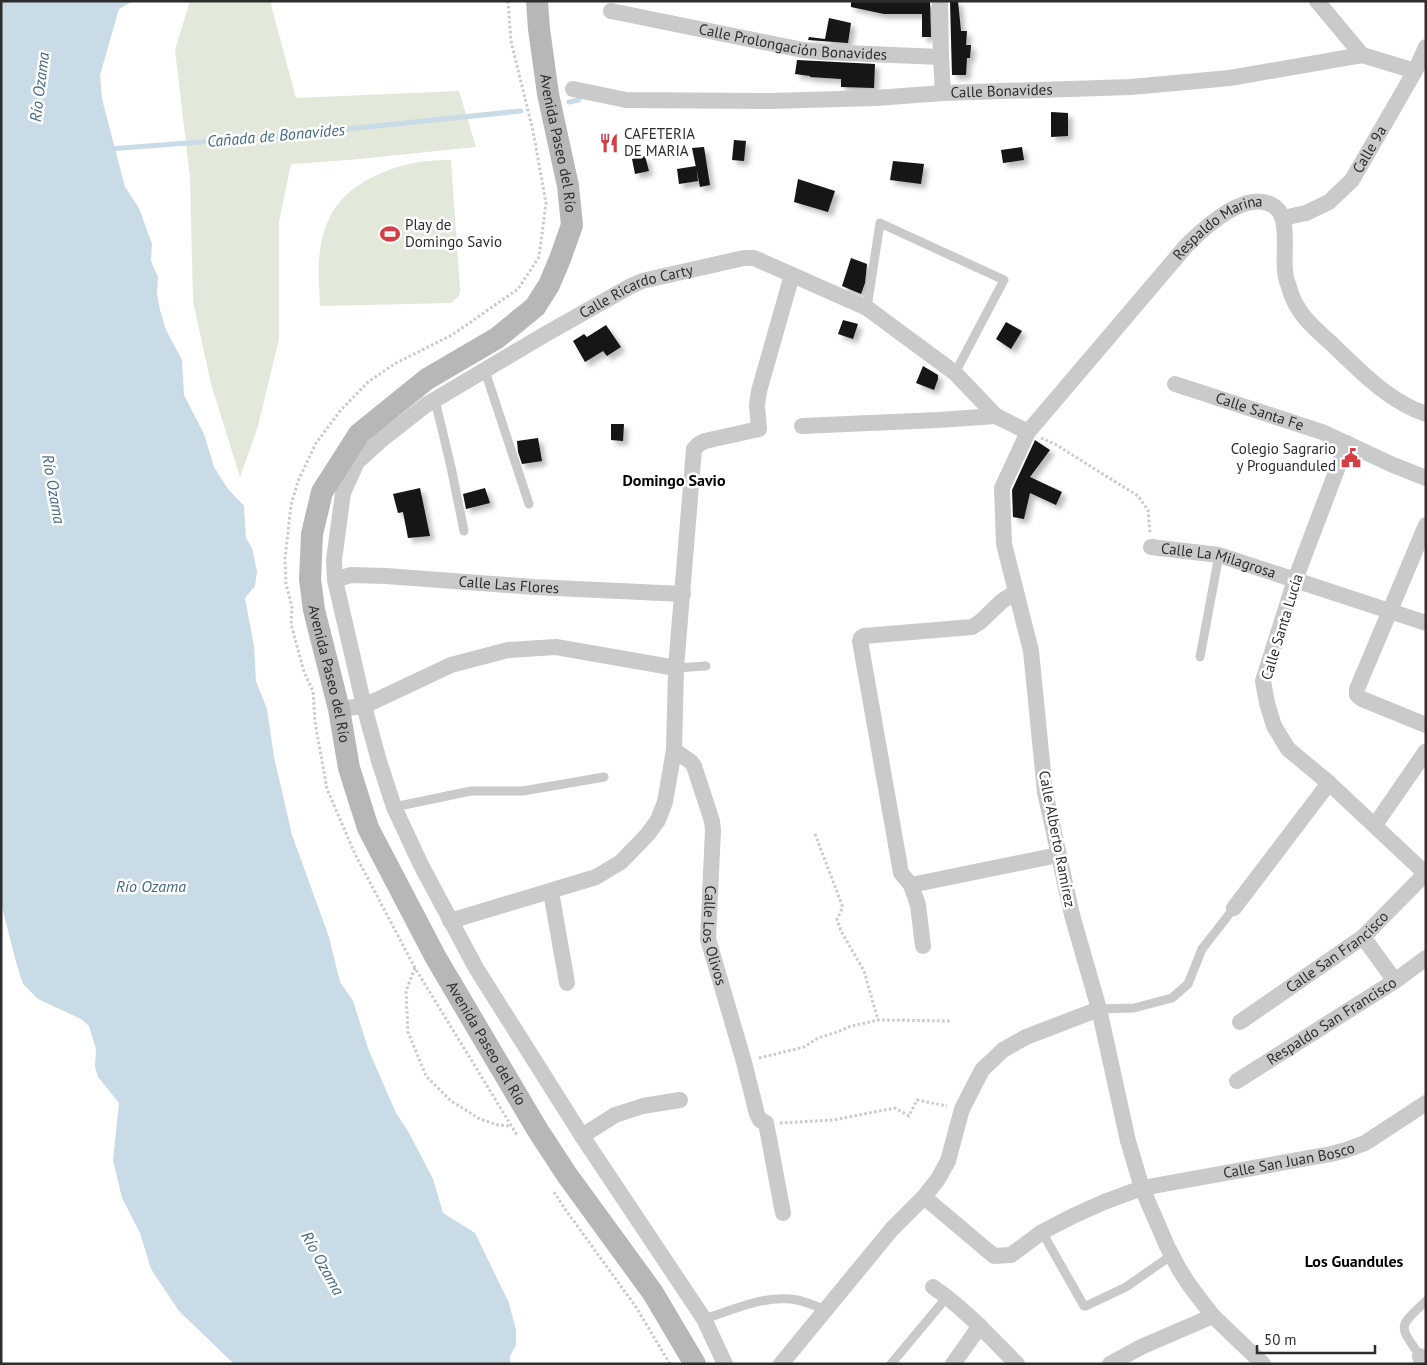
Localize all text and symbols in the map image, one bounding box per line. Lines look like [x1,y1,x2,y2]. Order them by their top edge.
street label: Calle Prolongación Bonavides [697,19,887,64]
water label: Río Ozama [25,51,53,123]
street label: Avenida Paseo del Río [536,73,581,213]
street label: Calle Bonavides [950,80,1053,102]
water label: Cañada de Bonavides [206,119,346,151]
street label: Calle 9a [1348,122,1390,177]
place label: CAFETERIA DE MARIA [624,124,695,160]
restaurant icon: CAFETERIA DE MARIA [598,132,620,154]
street label: Respaldo Marina [1168,191,1263,264]
place label: Play de Domingo Savio [405,215,502,251]
sports icon: Play de Domingo Savio [379,223,401,245]
street label: Calle Ricardo Carty [576,260,695,322]
street label: Calle Santa Fe [1213,388,1306,434]
place label: Colegio Sagrario y Proguanduled [1231,439,1336,475]
public building icon: Colegio Sagrario y Proguanduled [1340,447,1362,469]
water label: Río Ozama [38,453,70,525]
district label: Domingo Savio [622,470,726,490]
street label: Calle La Milagrosa [1160,538,1279,582]
street label: Calle Las Flores [458,571,560,597]
street label: Calle Santa Lucía [1256,571,1307,682]
street label: Avenida Paseo del Río [304,604,355,744]
street label: Calle Alberto Ramírez [1035,769,1080,909]
water label: Río Ozama [116,876,186,896]
street label: Calle Los Olivos [699,885,731,988]
street label: Calle San Francisco [1282,907,1392,996]
street label: Respaldo San Francisco [1263,973,1400,1069]
street label: Avenida Paseo del Río [443,978,531,1109]
street label: Calle San Juan Bosco [1222,1138,1357,1182]
water label: Río Ozama [297,1228,349,1299]
district label: Los Guandules [1305,1251,1404,1271]
scale bar [1257,1322,1374,1354]
text: 50 m [1264,1330,1297,1349]

